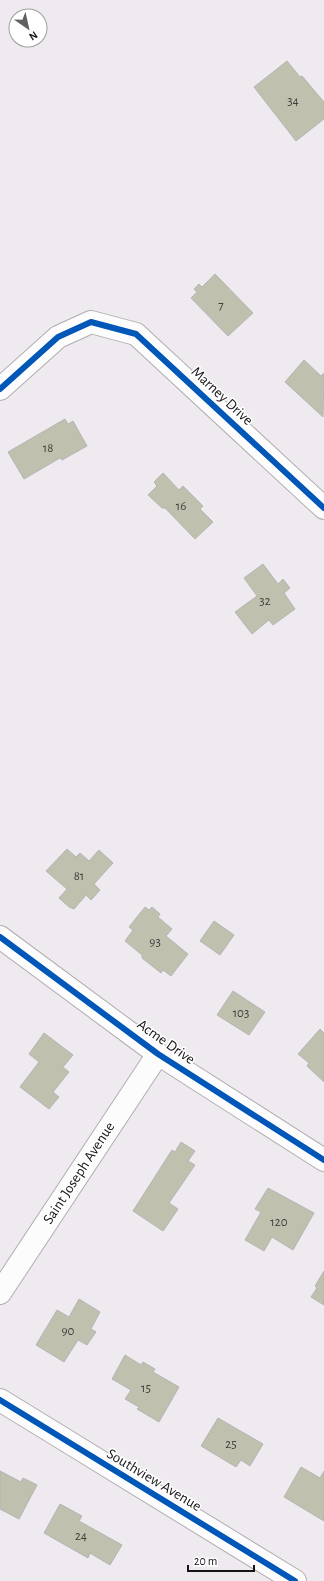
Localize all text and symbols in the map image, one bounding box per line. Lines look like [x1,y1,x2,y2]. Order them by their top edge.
north arrow [8,8,48,48]
text: N [27,29,40,43]
house number: 34 [287,95,299,108]
house number: 7 [218,299,224,312]
street label: Marney Drive [188,364,256,428]
house number: 18 [43,442,53,455]
house number: 16 [176,500,186,513]
house number: 32 [259,595,271,608]
house number: 81 [74,870,84,883]
house number: 93 [149,936,161,949]
house number: 103 [233,1007,249,1020]
street label: Acme Drive [134,1017,198,1067]
street label: Saint Joseph Avenue [41,1119,118,1227]
house number: 120 [270,1216,288,1229]
house number: 90 [62,1325,75,1338]
house number: 15 [141,1382,151,1395]
house number: 25 [225,1438,237,1451]
street label: Southview Avenue [104,1446,204,1514]
house number: 24 [75,1530,87,1543]
scale bar [188,1547,254,1573]
text: 20 m [194,1555,217,1567]

